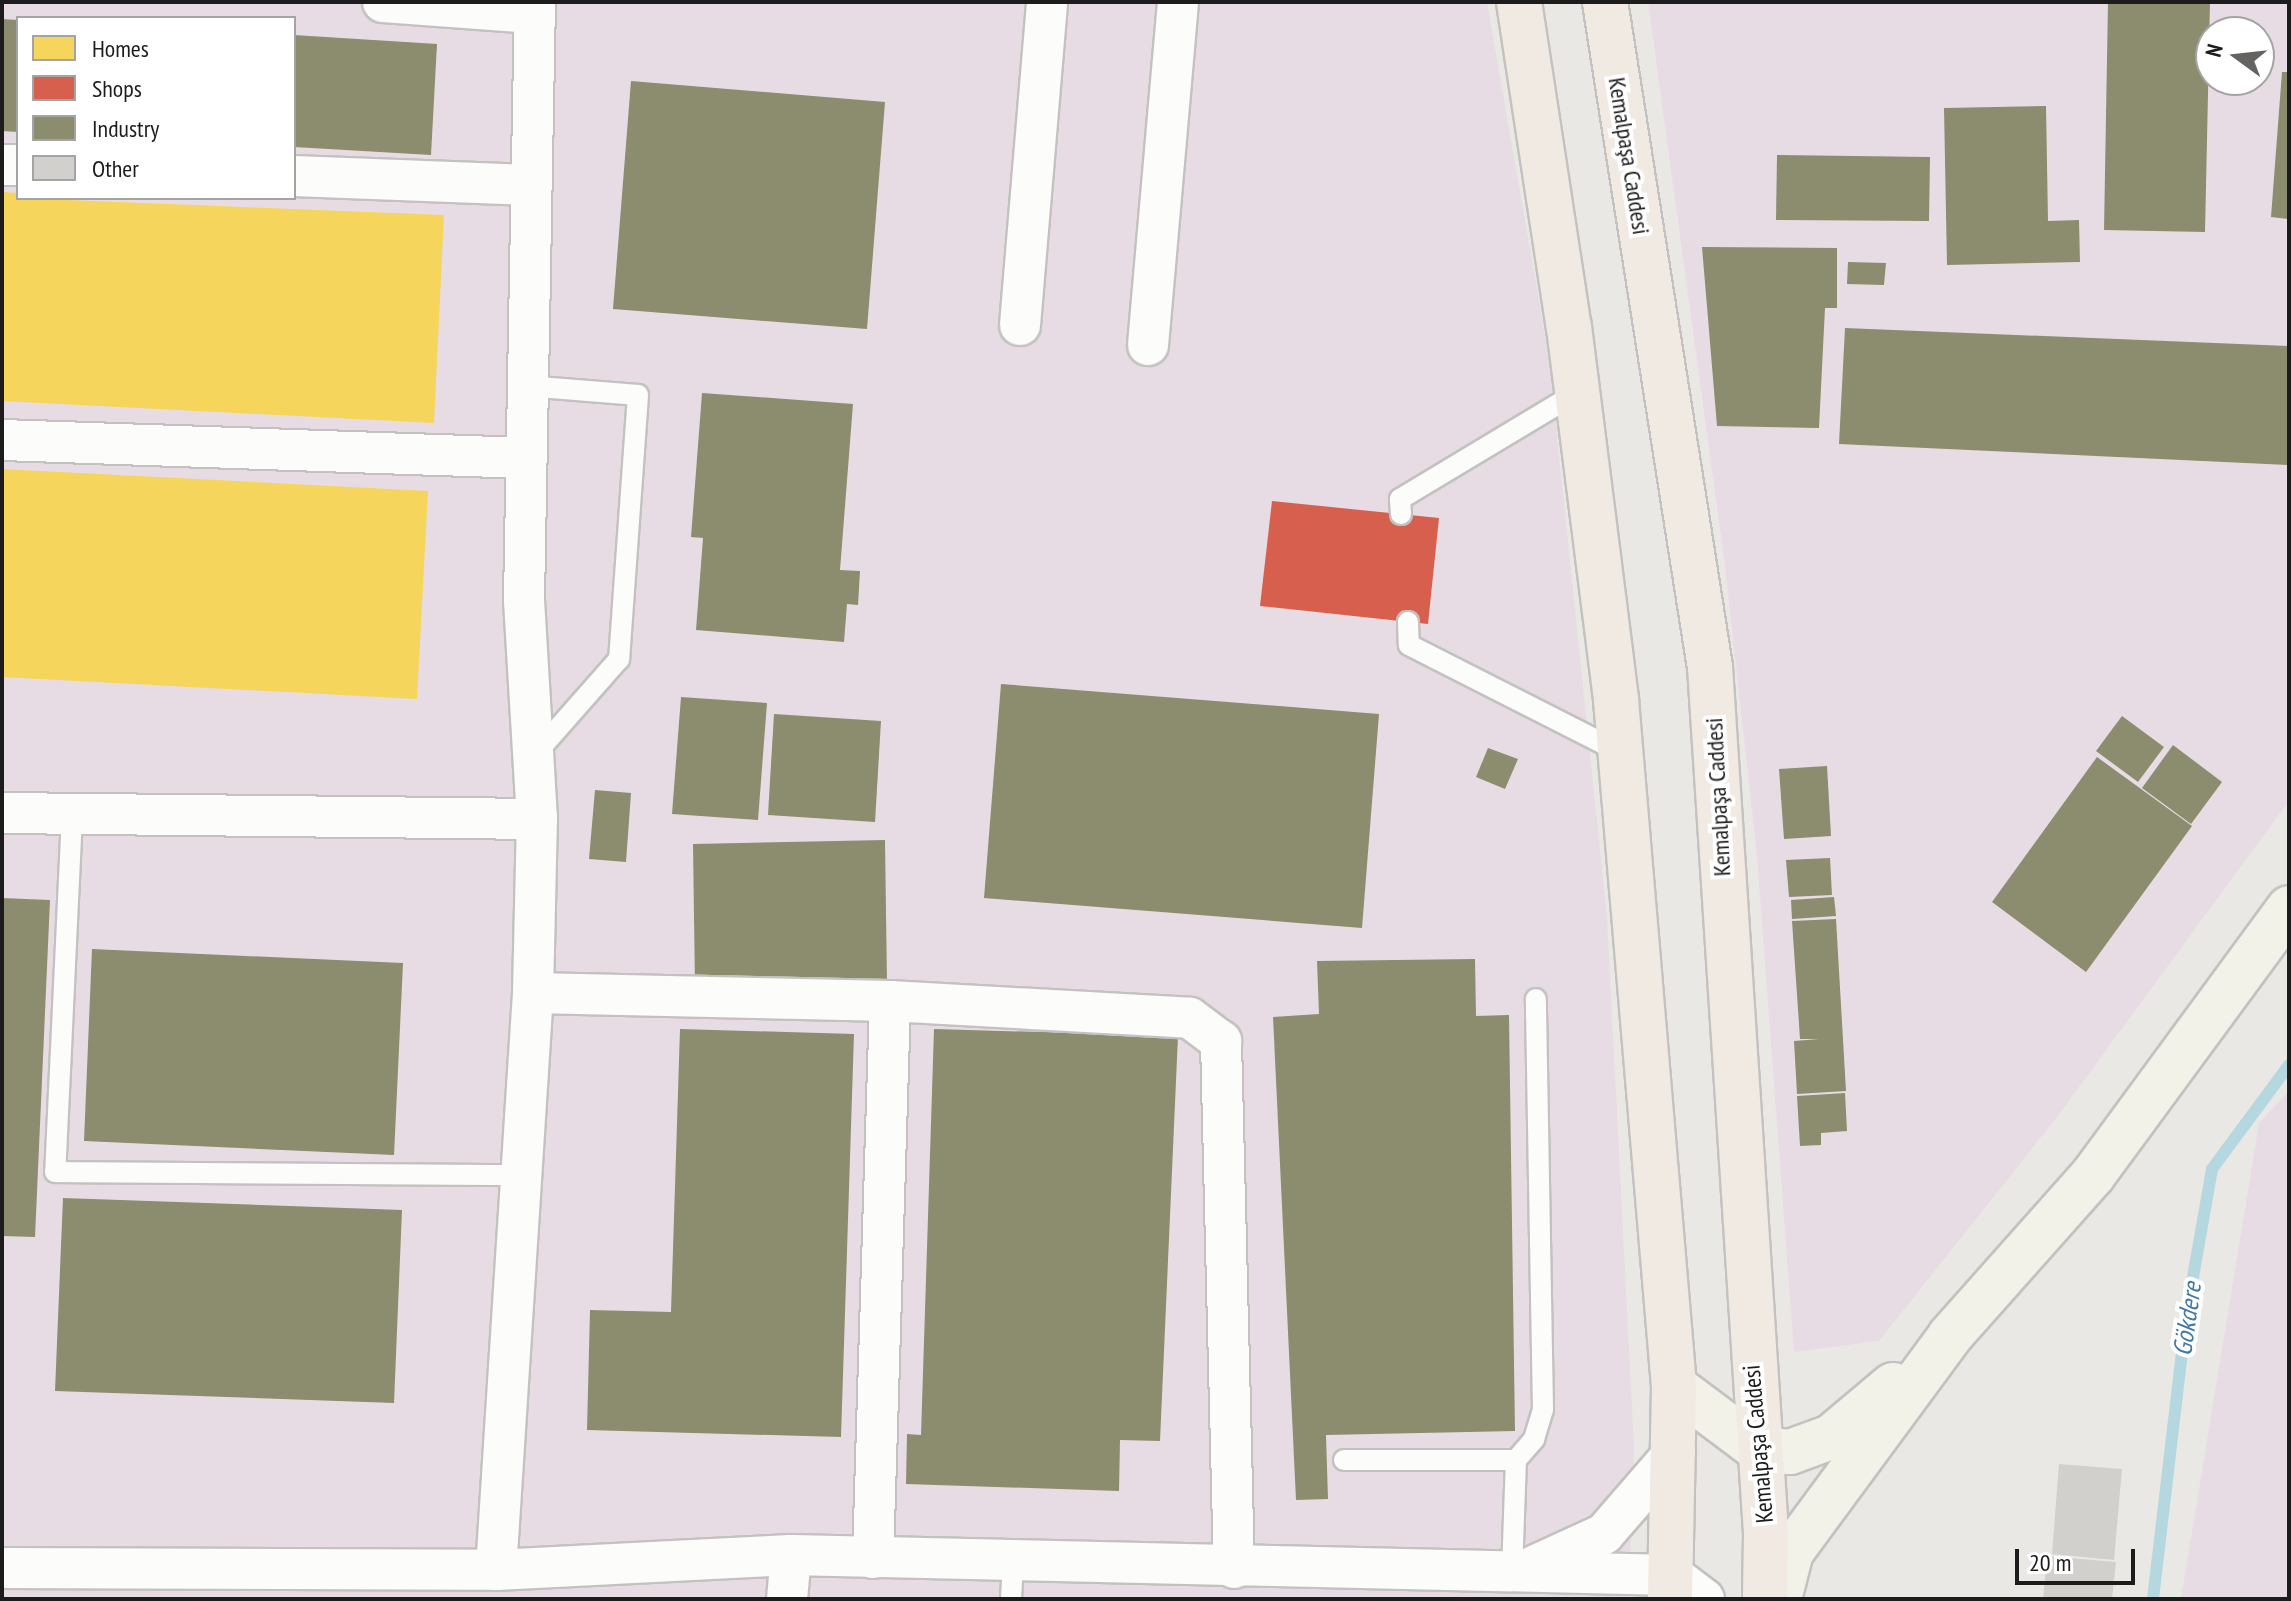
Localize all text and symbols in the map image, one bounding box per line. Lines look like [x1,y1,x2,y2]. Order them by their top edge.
legend [16,16,296,200]
north arrow [2195,16,2275,96]
text: Homes [92,33,149,64]
text: N [2199,41,2229,60]
text: Shops [92,73,142,104]
street label: Kemalpaşa Caddesi [1602,75,1656,237]
text: Industry [92,113,159,144]
text: Other [92,153,139,184]
street label: Kemalpaşa Caddesi [1699,717,1737,877]
water label: Gökdere [2166,1280,2208,1358]
street label: Kemalpaşa Caddesi [1737,1364,1779,1524]
scale bar [2019,1533,2139,1583]
text: 20 m [2029,1547,2071,1578]

